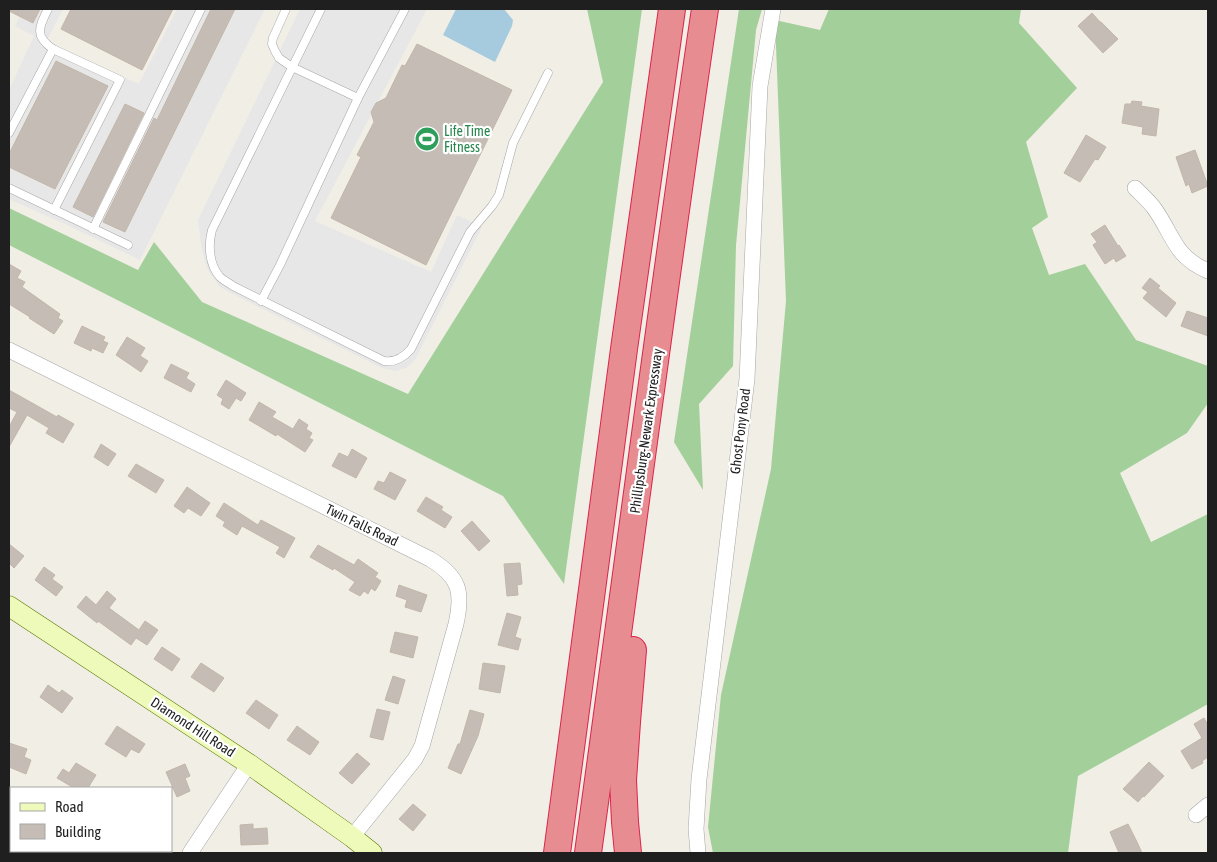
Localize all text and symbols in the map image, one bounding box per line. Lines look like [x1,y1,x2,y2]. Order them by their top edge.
place label: Life Time Fitness [444,123,490,155]
sports icon: Life Time Fitness [414,126,440,152]
street label: Phillipsburg-Newark Expressway [627,347,666,514]
street label: Ghost Pony Road [727,387,753,475]
street label: Twin Falls Road [323,501,401,549]
street label: Diamond Hill Road [148,694,238,760]
legend [10,787,172,852]
text: Road [55,798,84,815]
text: Building [55,823,101,840]

